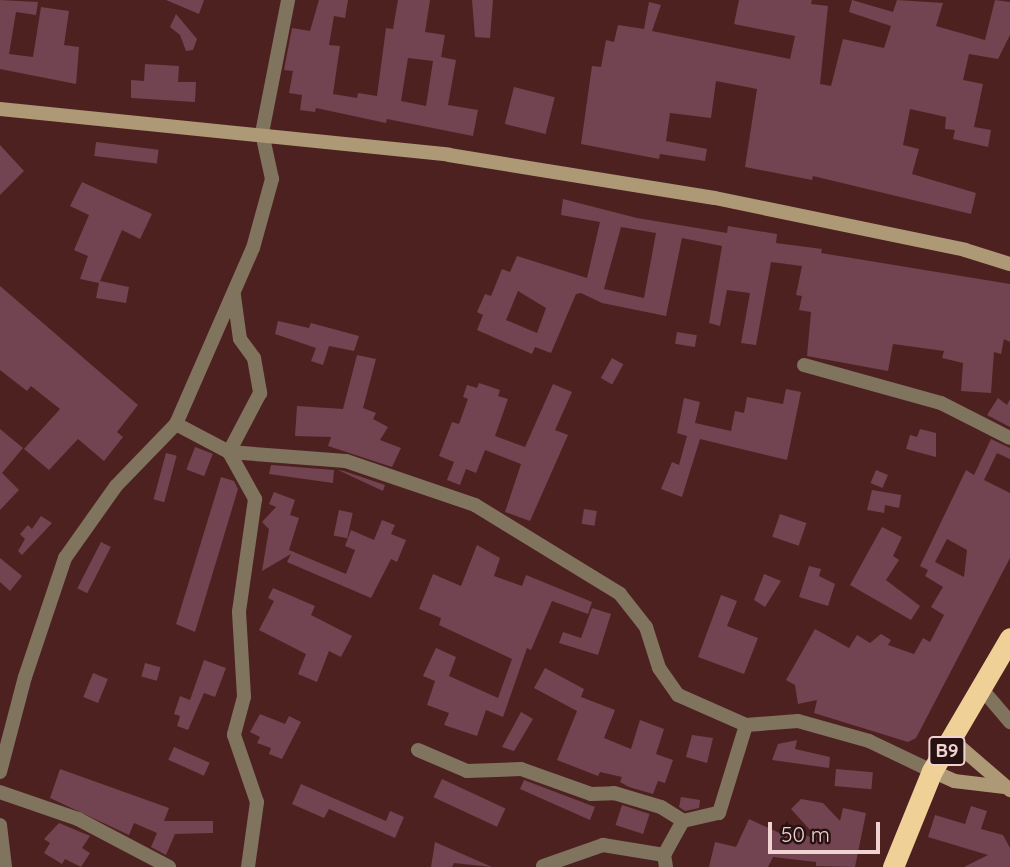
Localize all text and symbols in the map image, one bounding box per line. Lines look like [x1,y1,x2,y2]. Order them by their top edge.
road number: B9 [928,736,966,766]
scale bar [772,808,884,852]
text: 50 m [781,821,830,847]

